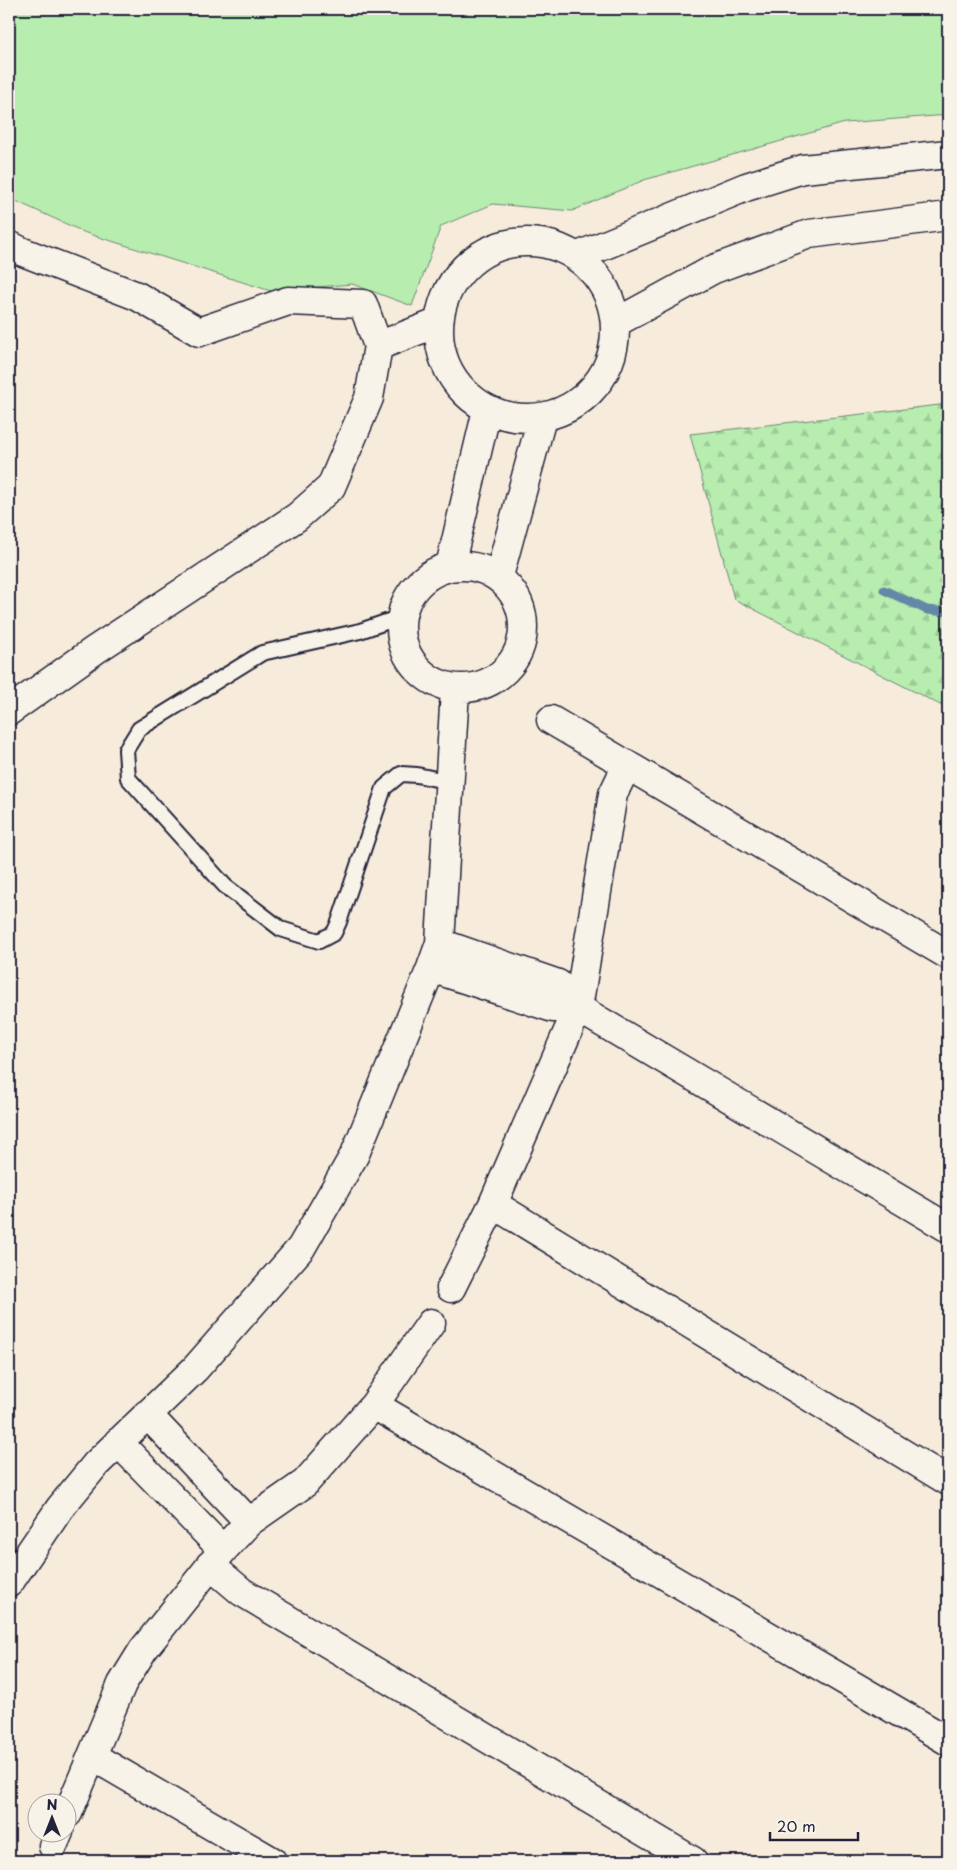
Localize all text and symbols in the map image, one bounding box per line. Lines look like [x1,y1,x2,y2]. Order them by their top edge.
north arrow [28,1792,78,1842]
text: N [46,1794,58,1815]
scale bar [770,1810,857,1842]
text: 20 m [777,1814,816,1837]

